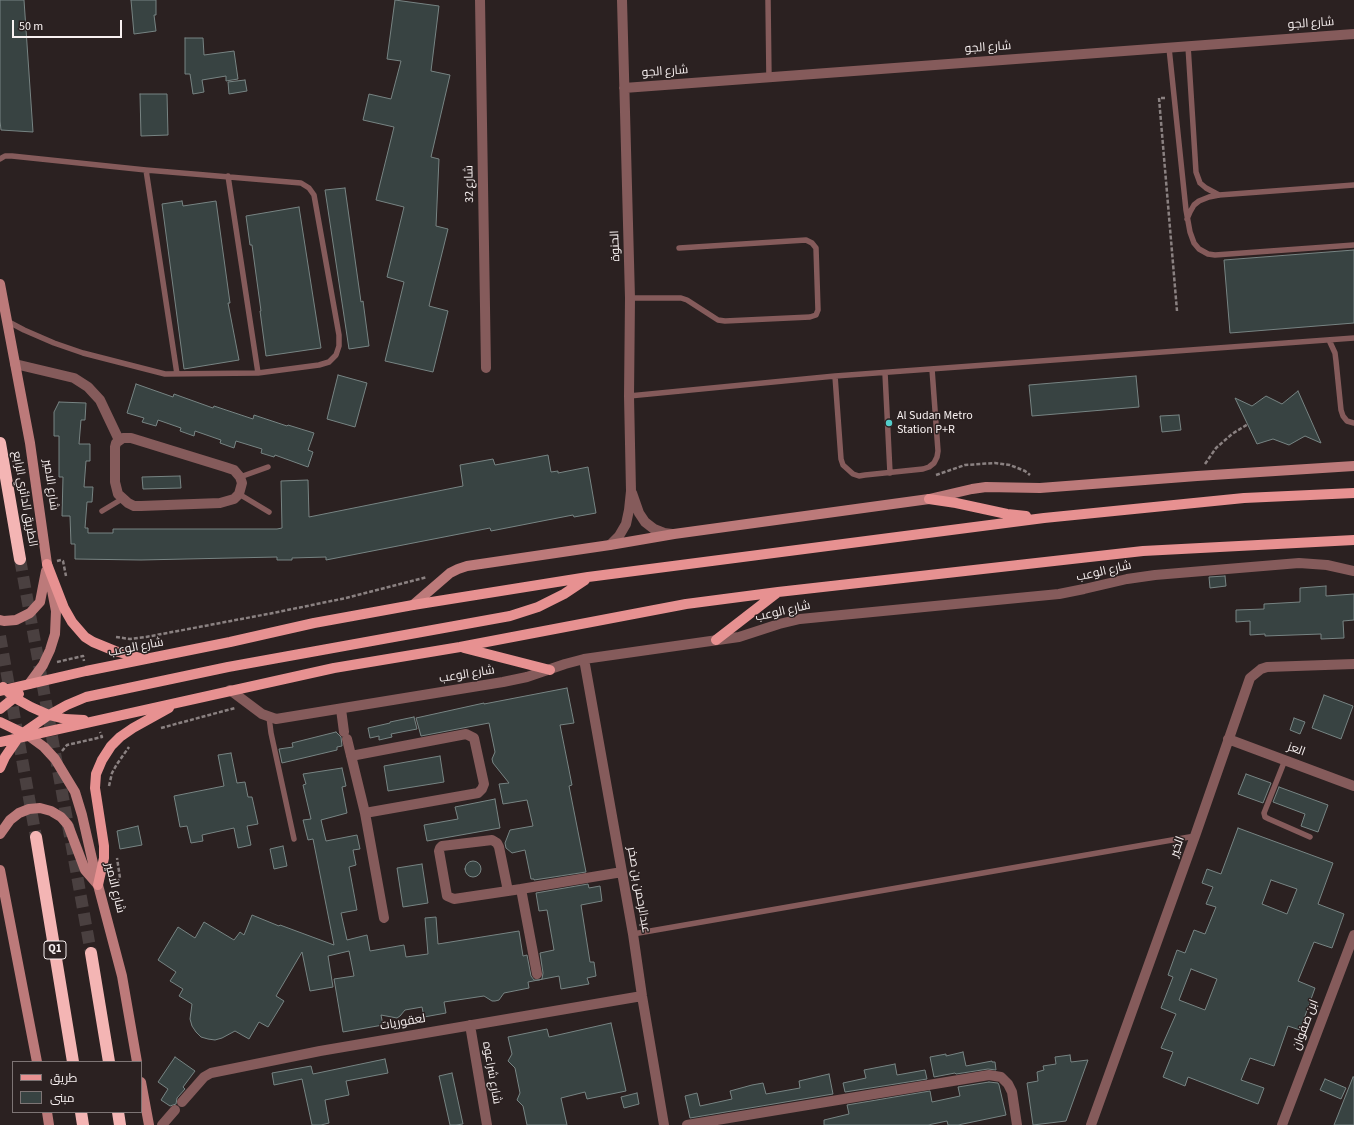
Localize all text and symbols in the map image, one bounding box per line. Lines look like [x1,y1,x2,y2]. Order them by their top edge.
scale bar [14,12,124,38]
street label: شارع الجو [1287,15,1335,33]
text: 50 m [19,18,43,35]
street label: شارع الجو [964,39,1012,57]
street label: شارع الجو [641,63,689,81]
street label: شارع 32 [462,165,478,203]
street label: الحنوة [608,230,624,262]
place label: Al Sudan Metro Station P+R [897,409,973,437]
marker: Al Sudan Metro Station P+R [884,418,894,428]
street label: الطريق الدائري الرابع [9,450,39,548]
street label: شارع الامير [39,459,61,511]
street label: شارع الوعب [1075,559,1133,585]
street label: شارع الوعب [754,599,812,625]
street label: شارع الوعب [107,636,165,660]
street label: شارع الوعب [438,664,496,686]
street label: العز [1285,740,1307,760]
street label: الخير [1168,835,1188,859]
street label: عبدالرحمن بن صخر [623,846,653,934]
street label: شارع الامير [101,861,127,915]
road number: Q1 [44,941,66,959]
street label: ابن صفوان [1290,998,1322,1052]
street label: لعقوريات [379,1012,427,1034]
street label: شارع شراعوه [478,1041,504,1105]
legend [12,1061,142,1113]
text: طريق [50,1070,77,1087]
text: مبنى [50,1090,75,1107]

